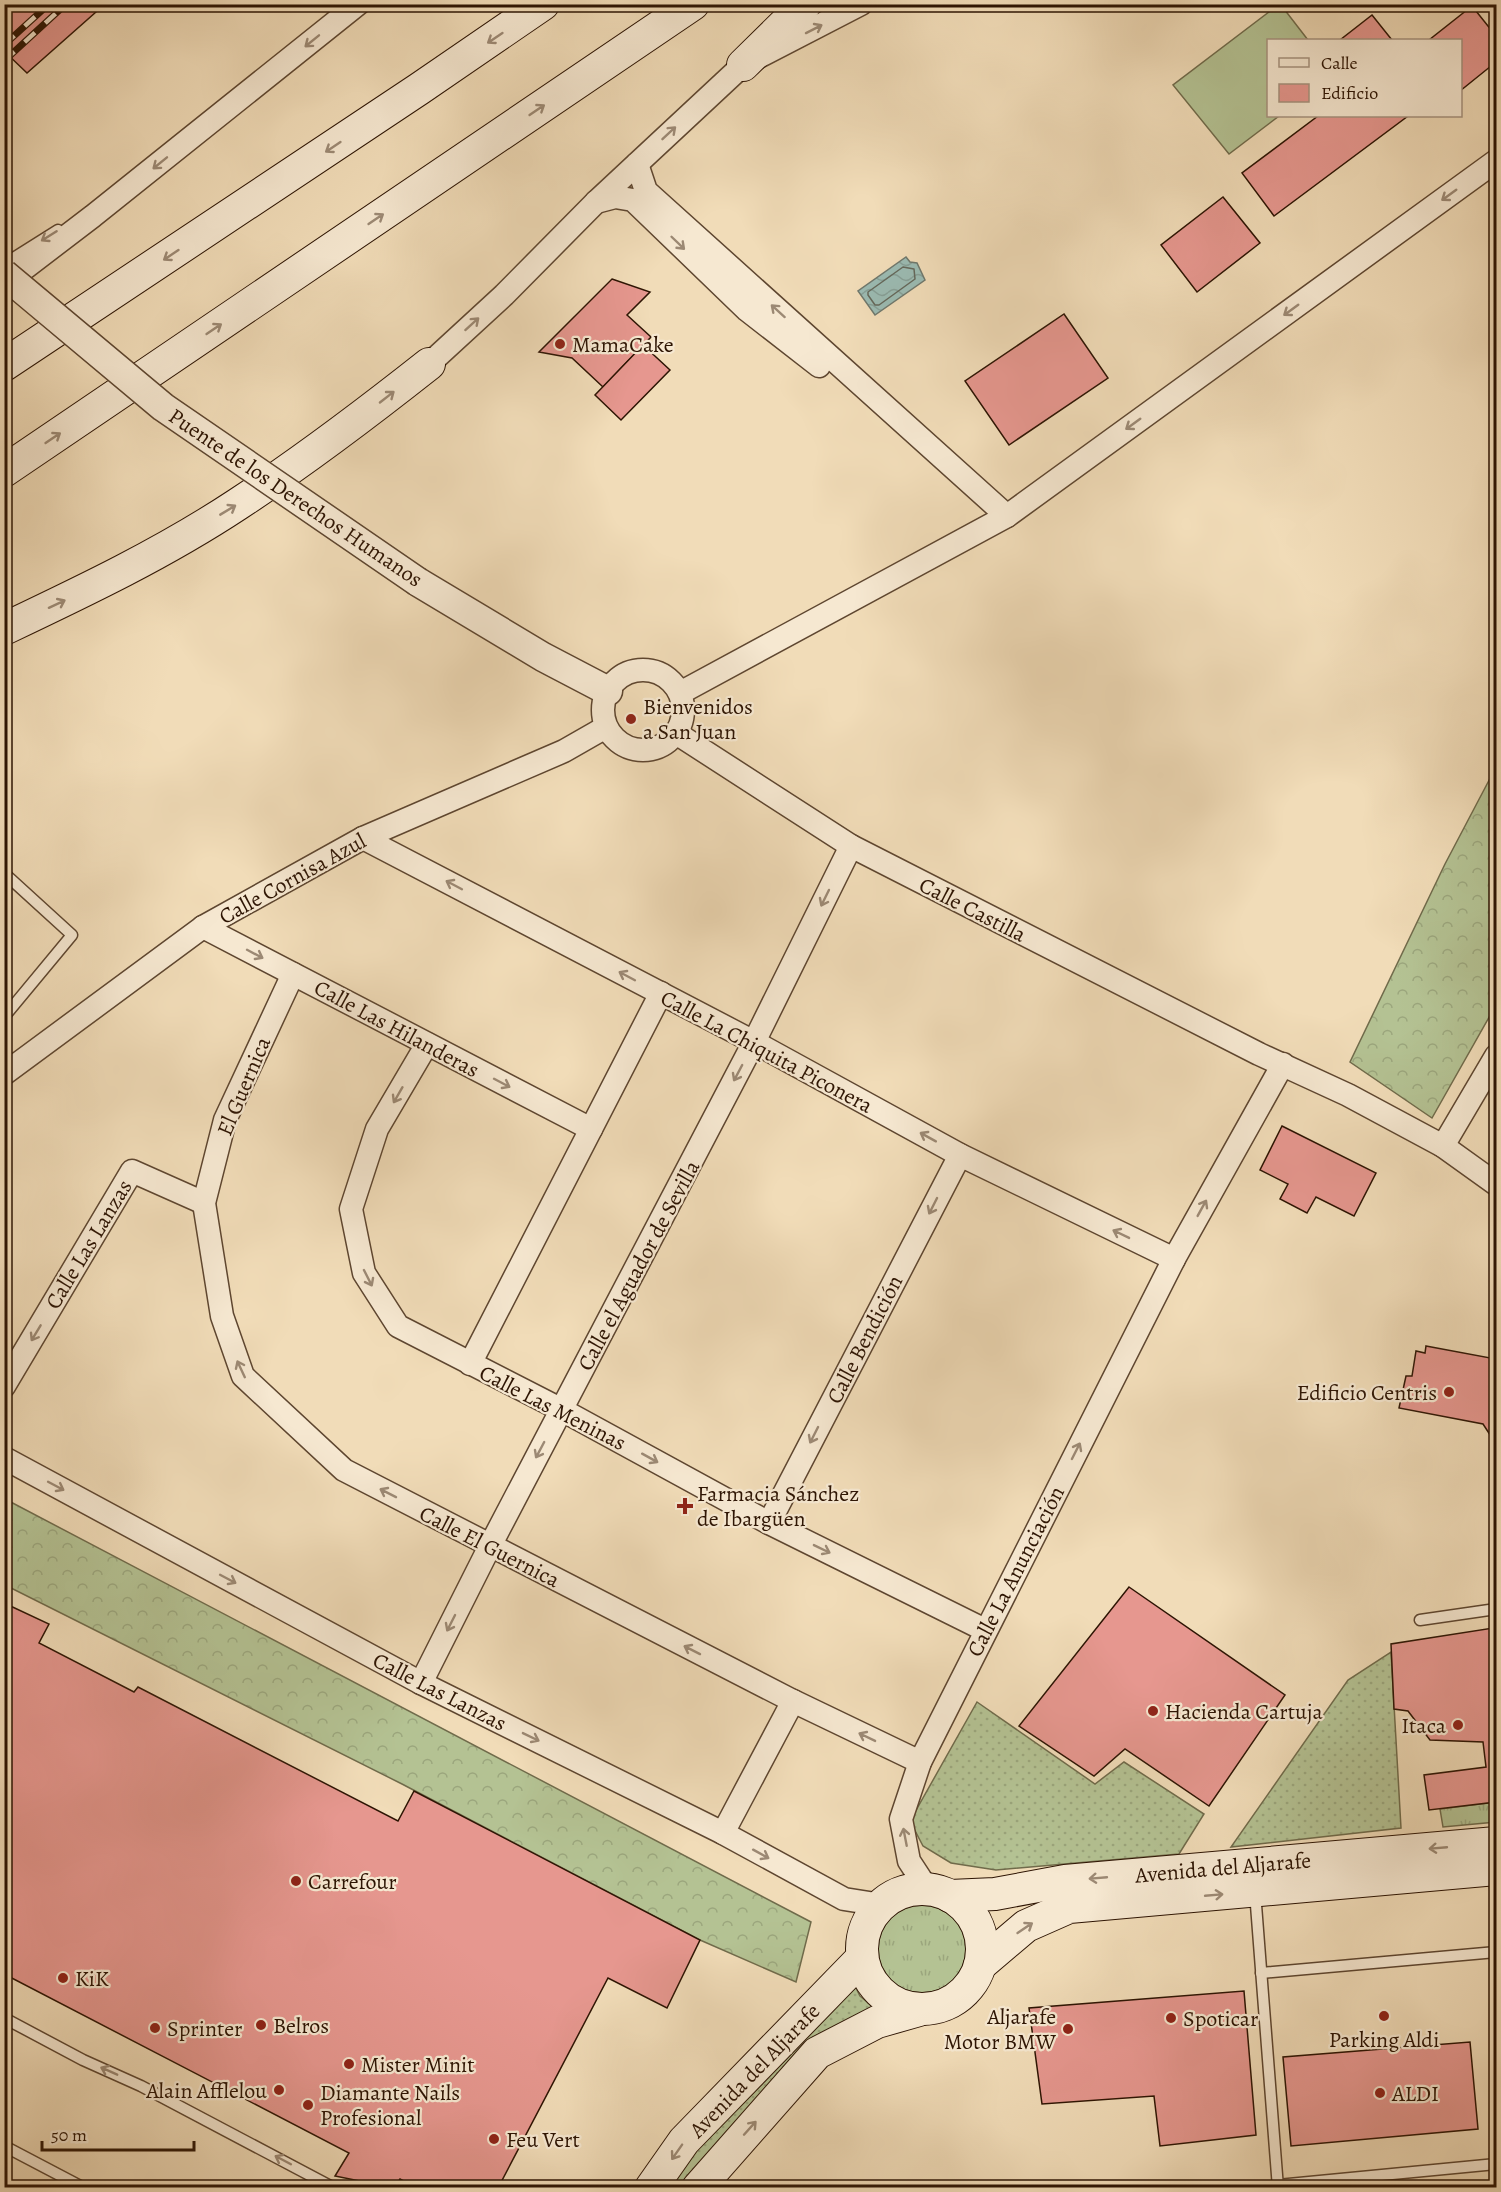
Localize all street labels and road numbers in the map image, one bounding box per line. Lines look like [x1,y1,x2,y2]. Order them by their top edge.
street label: Puente de los Derechos Humanos [162,401,428,594]
street label: Calle Cornisa Azul [214,826,371,932]
street label: Calle Castilla [914,870,1032,950]
street label: Calle Las Hilanderas [309,973,484,1085]
street label: Calle La Chiquita Piconera [655,983,879,1121]
street label: El Guernica [210,1032,278,1140]
street label: Calle el Aguador de Sevilla [571,1154,707,1376]
street label: Calle Las Lanzas [38,1174,139,1315]
street label: Calle Bendición [820,1270,910,1409]
street label: Calle Las Meninas [474,1358,631,1458]
street label: Calle La Anunciación [960,1481,1072,1662]
street label: Calle El Guernica [414,1499,566,1595]
street label: Calle Las Lanzas [368,1645,512,1738]
street label: Avenida del Aljarafe [1133,1845,1312,1891]
street label: Avenida del Aljarafe [682,1997,827,2145]

